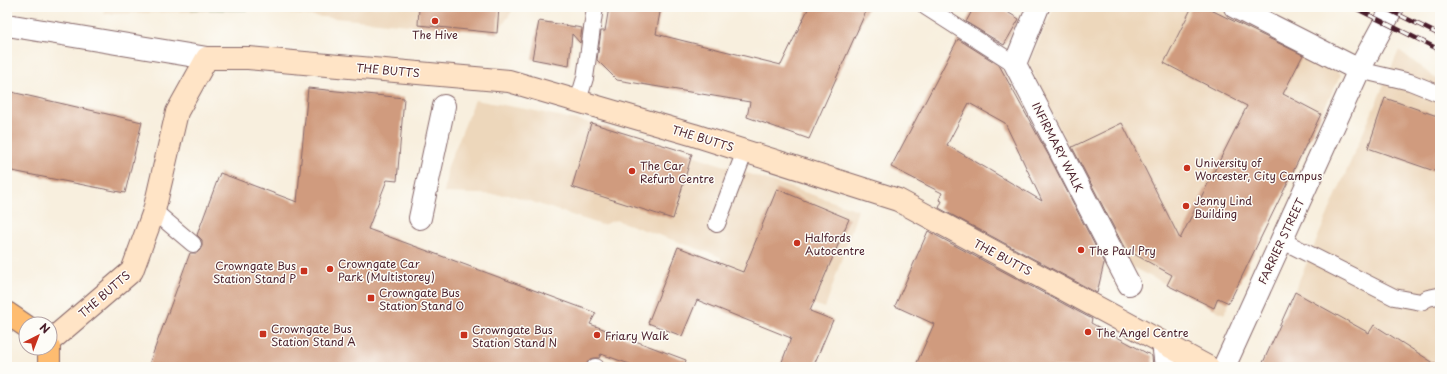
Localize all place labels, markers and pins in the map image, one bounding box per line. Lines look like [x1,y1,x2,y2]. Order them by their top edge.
marker: The Hive [430,16,440,26]
place label: The Hive [412,26,458,43]
place label: University of Worcester, City Campus [1195,154,1322,184]
place label: The Car Refurb Centre [640,157,714,187]
marker: University of Worcester, City Campus [1182,163,1192,173]
marker: The Car Refurb Centre [627,166,637,176]
place label: Jenny Lind Building [1194,192,1252,222]
marker: Jenny Lind Building [1181,201,1191,211]
place label: Halfords Autocentre [805,229,865,259]
marker: Halfords Autocentre [792,238,802,248]
place label: The Paul Pry [1089,242,1156,259]
marker: The Paul Pry [1076,245,1086,255]
place label: Crowngate Car Park (Multistorey) [338,255,435,285]
place label: Crowngate Bus Station Stand P [213,257,296,287]
marker: Crowngate Car Park (Multistorey) [325,264,335,274]
marker: Crowngate Bus Station Stand P [299,266,309,276]
place label: Crowngate Bus Station Stand O [379,284,464,314]
marker: Crowngate Bus Station Stand O [366,293,376,303]
place label: Crowngate Bus Station Stand A [271,320,356,350]
place label: Crowngate Bus Station Stand N [472,321,557,351]
place label: The Angel Centre [1096,324,1189,341]
place label: Friary Walk [605,327,669,344]
marker: The Angel Centre [1083,327,1093,337]
marker: Crowngate Bus Station Stand A [258,329,268,339]
marker: Crowngate Bus Station Stand N [459,330,469,340]
marker: Friary Walk [592,330,602,340]

